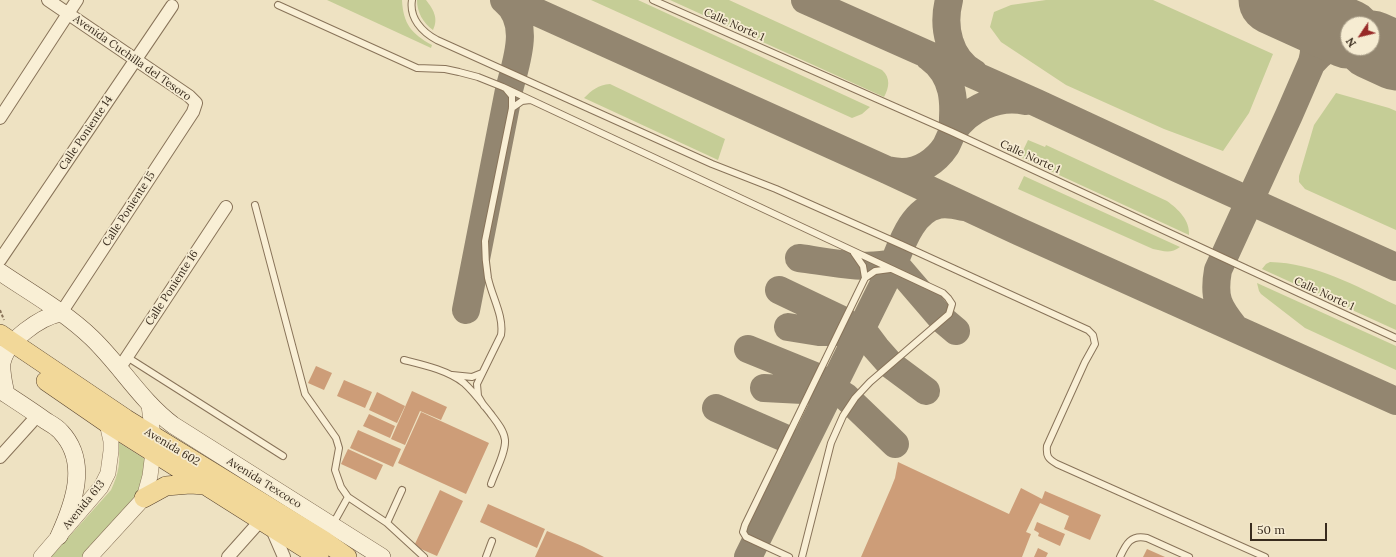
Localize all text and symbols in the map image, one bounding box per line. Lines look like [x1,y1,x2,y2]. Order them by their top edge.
street label: Calle Norte 1 [702,6,766,44]
street label: Avenida Cuchilla del Tesoro [70,12,194,104]
north arrow [1340,16,1380,56]
text: N [1343,35,1359,50]
street label: Calle Poniente 14 [56,93,116,173]
street label: Calle Norte 1 [998,137,1062,177]
street label: Calle Poniente 15 [100,169,158,249]
street label: Calle Poniente 16 [143,248,201,328]
street label: Calle Norte 1 [1292,274,1356,314]
street label: Avenida 602 [142,425,202,469]
street label: Avenida Texcoco [224,455,304,511]
street label: Avenida 613 [60,478,108,532]
scale bar [1252,515,1329,541]
text: 50 m [1257,522,1285,537]

